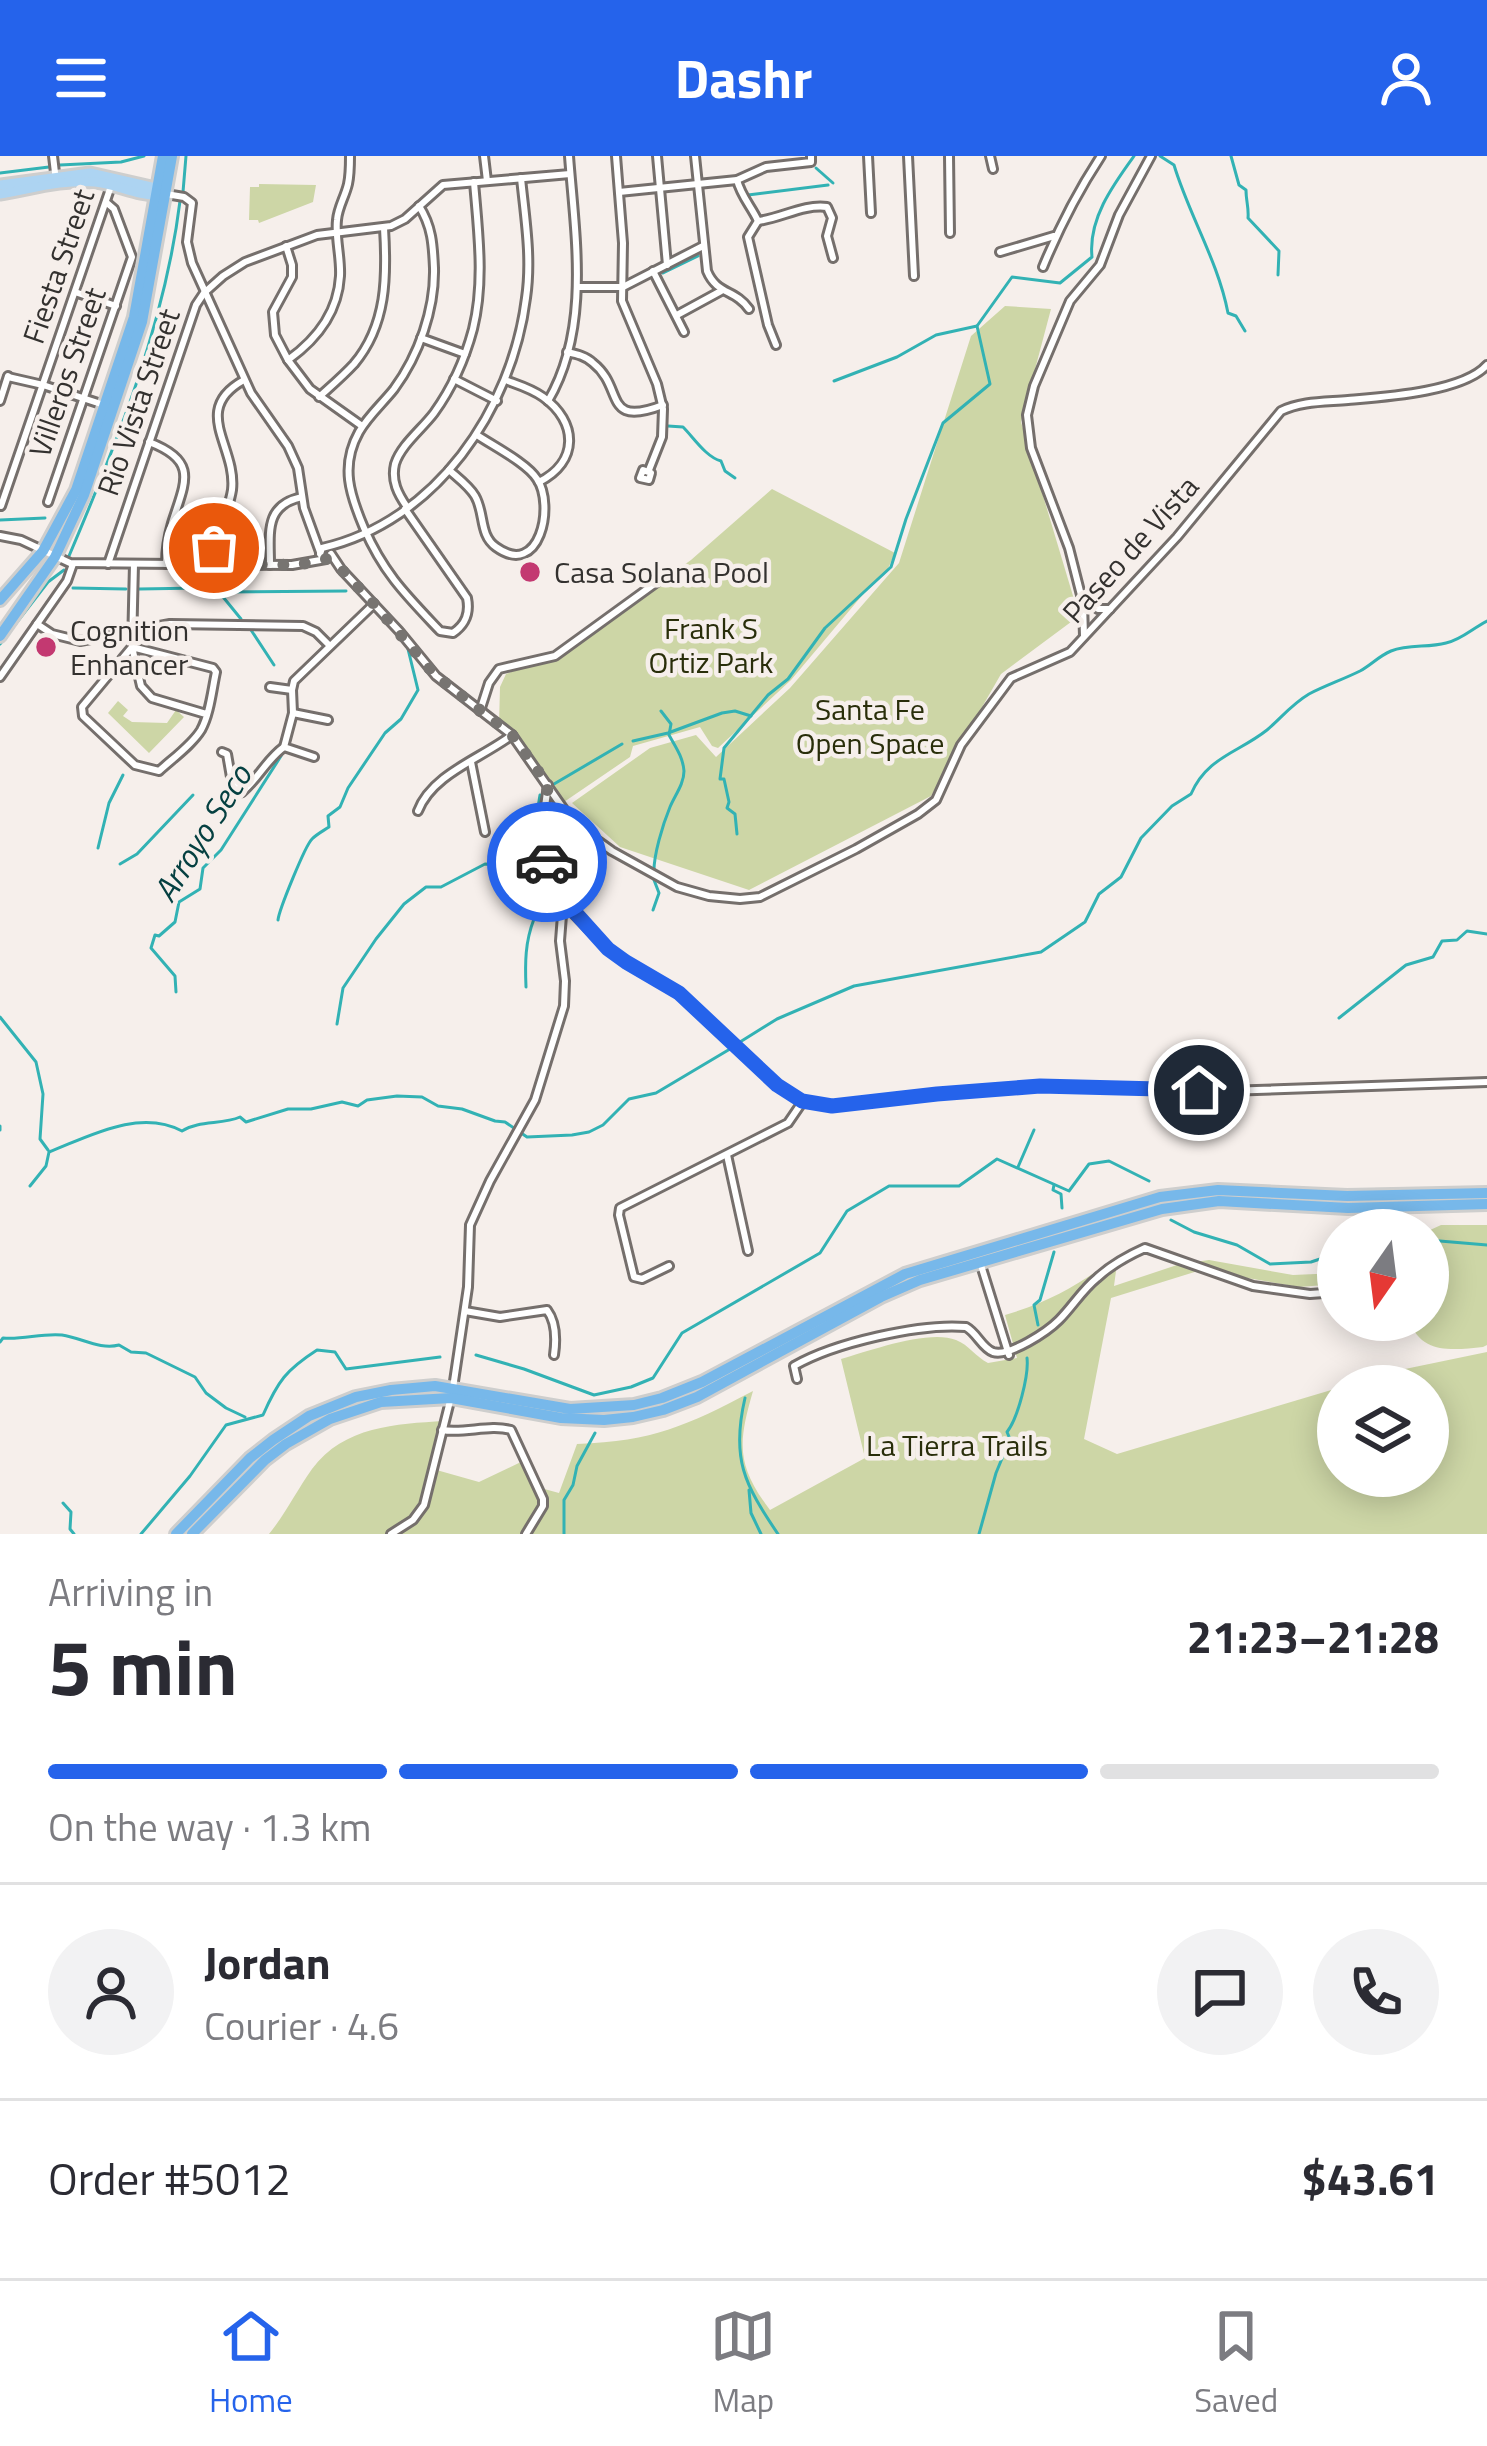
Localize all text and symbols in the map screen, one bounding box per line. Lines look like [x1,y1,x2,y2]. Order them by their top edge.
text: Dashr [675,37,812,119]
icon: menu [48,45,114,111]
icon: person [1373,45,1439,111]
street label: Fiesta Street [10,182,106,350]
street label: Villeros Street [16,280,118,463]
street label: Rio Vista Street [85,302,192,502]
street label: Paseo de Vista [1051,465,1209,633]
pin [163,497,265,599]
icon: bag [181,515,247,581]
place label: Casa Solana Pool [554,549,769,595]
marker: Casa Solana Pool [517,559,543,585]
park label: Frank S Ortiz Park [649,605,773,685]
place label: Cognition Enhancer [70,607,189,687]
marker: Cognition Enhancer [33,634,59,660]
park label: Santa Fe Open Space [796,686,944,766]
water label: Arroyo Seco [140,753,265,911]
courier [487,802,607,922]
icon: car [514,829,580,895]
pin [1148,1039,1250,1141]
icon: home [1166,1057,1232,1123]
north arrow [1317,1209,1449,1341]
map controls [1317,1209,1449,1497]
button: layers [1317,1365,1449,1497]
park label: La Tierra Trails [866,1422,1048,1468]
text: Arriving in [48,1562,213,1621]
text: 21:23–21:28 [1187,1602,1439,1670]
text: 5 min [48,1607,238,1725]
text: On the way · 1.3 km [48,1797,371,1856]
text: Jordan [204,1928,331,1996]
button: person [48,1929,174,2055]
button: chat [1157,1929,1283,2055]
button: phone [1313,1929,1439,2055]
text: Courier · 4.6 [204,1996,399,2055]
text: Order #5012 [48,2144,291,2212]
text: $43.61 [1301,2144,1439,2212]
tab: Home [209,2303,293,2425]
tab: Map [710,2303,776,2425]
tab: Saved [1194,2303,1278,2425]

